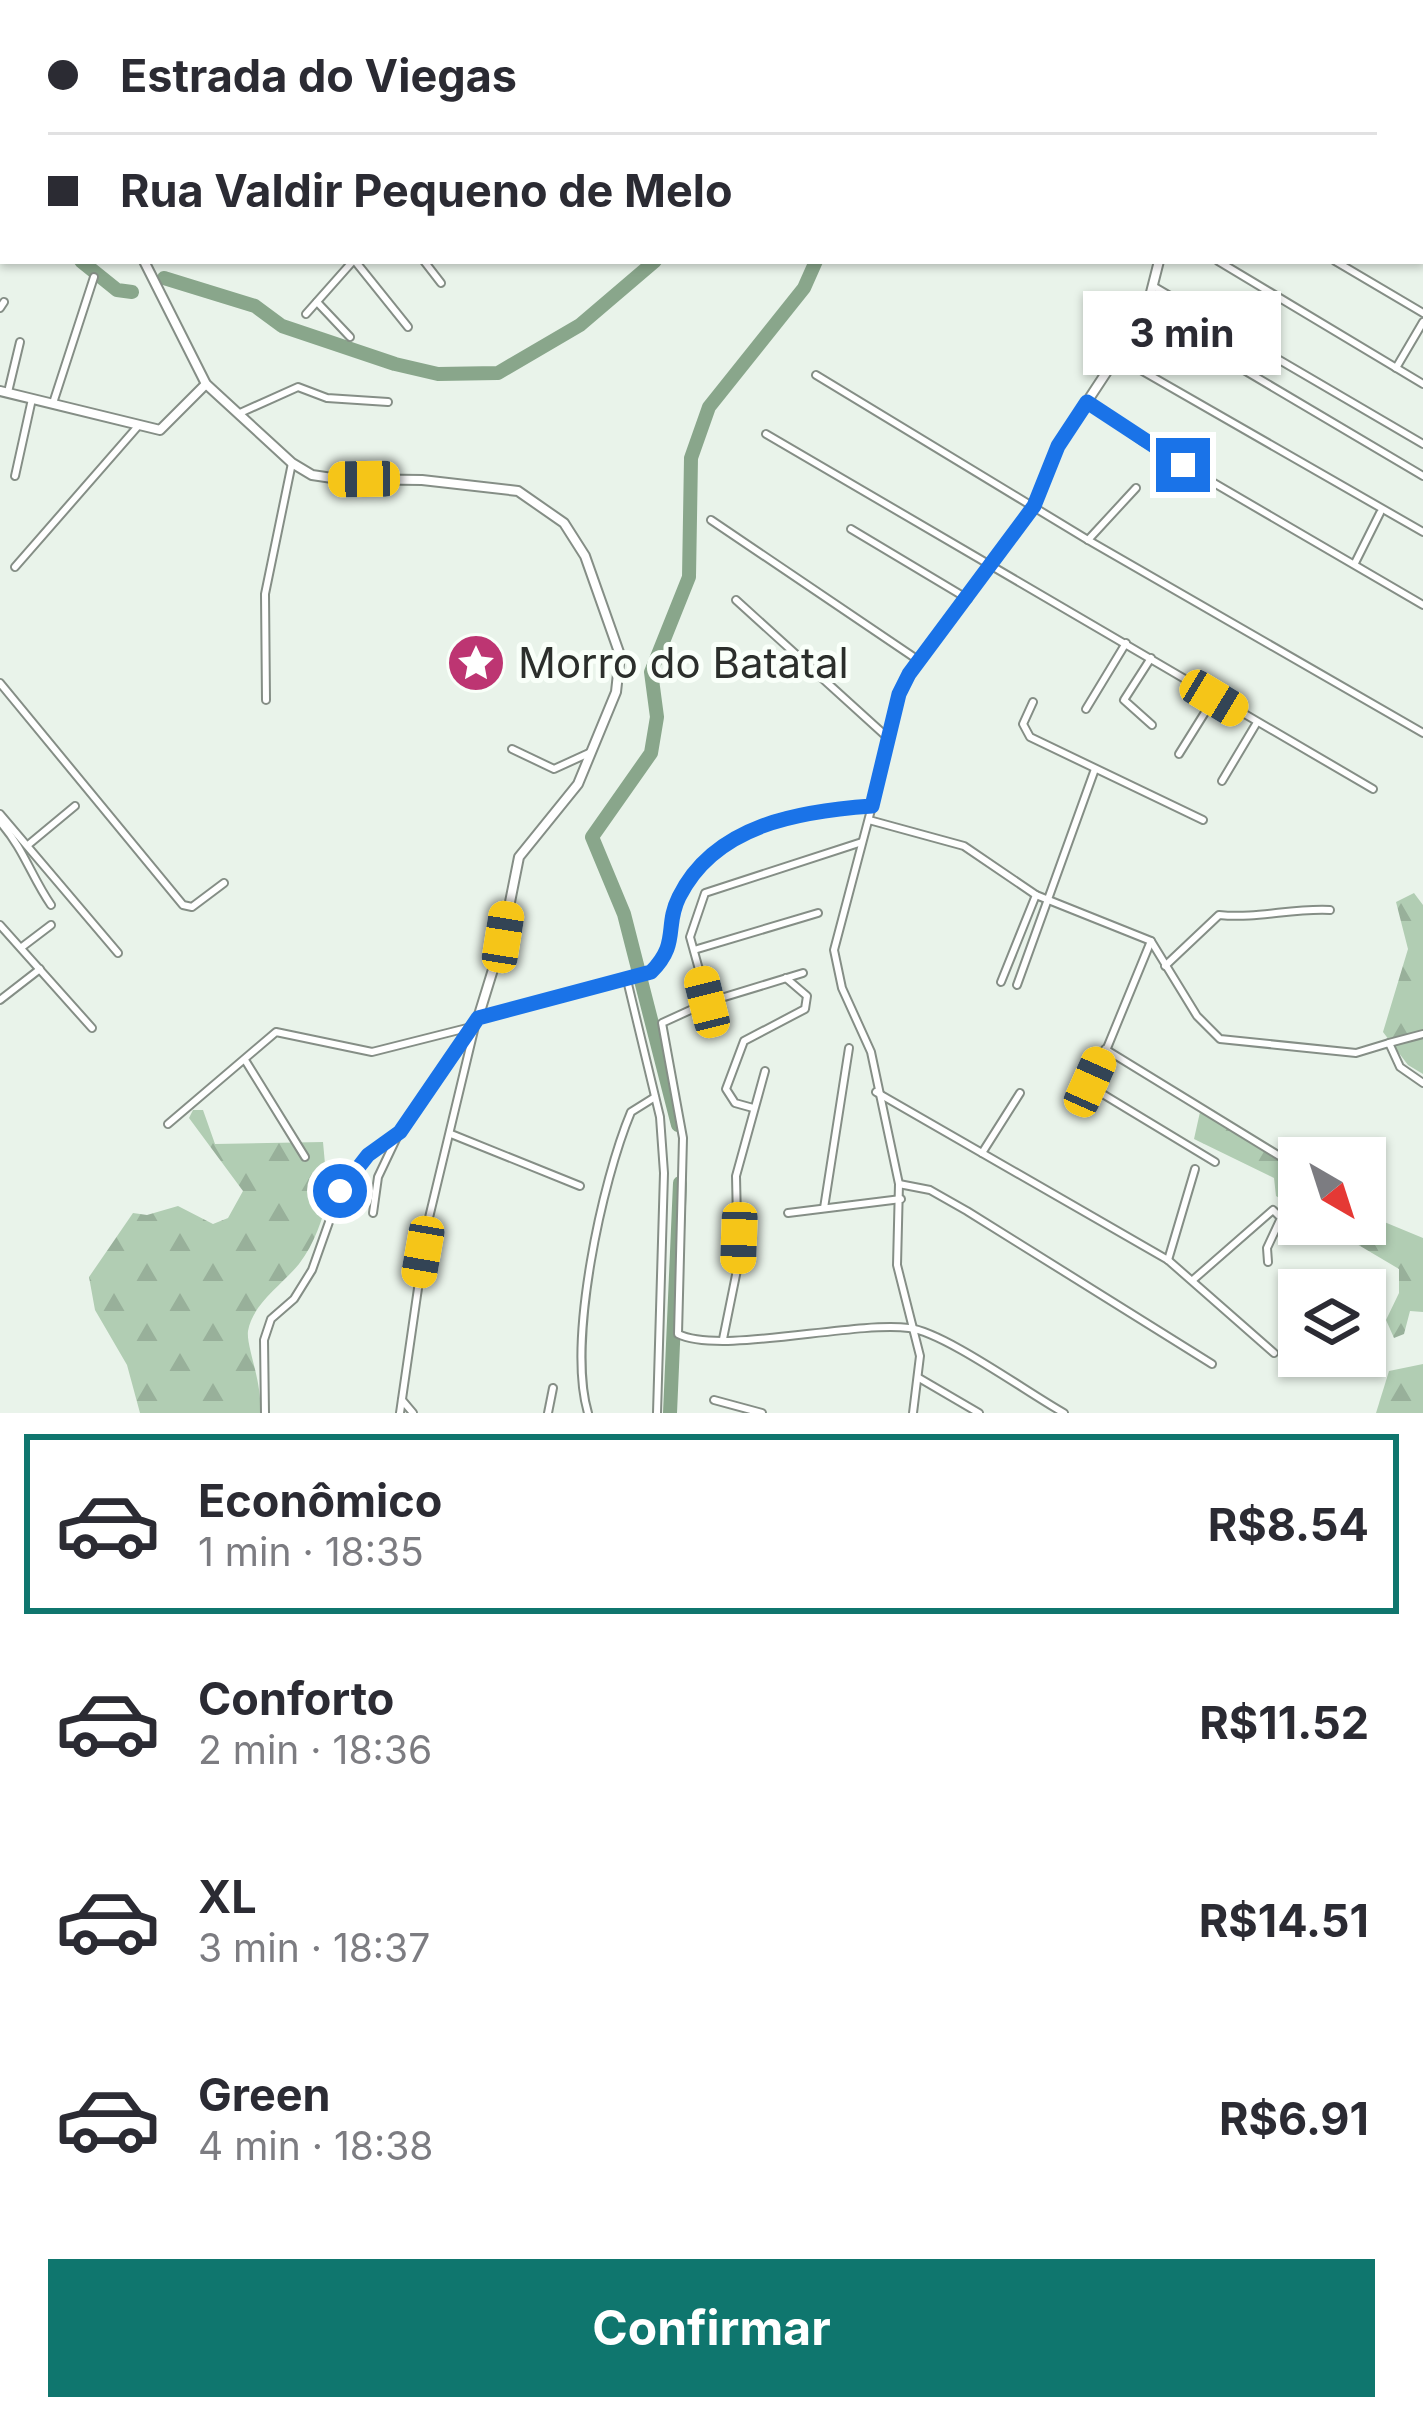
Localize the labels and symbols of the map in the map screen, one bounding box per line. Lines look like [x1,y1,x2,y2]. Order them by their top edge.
callout: 3 min [1084,291,1282,375]
route end [1156,438,1210,492]
car [328,460,400,498]
place icon: Morro do Batatal [445,632,507,694]
place label: Morro do Batatal [518,637,849,688]
car [1174,664,1254,732]
car [480,899,526,975]
car [681,963,733,1041]
car [1059,1042,1121,1122]
north arrow [1278,1137,1386,1245]
route start [313,1164,367,1218]
car [720,1201,758,1275]
car [399,1213,447,1291]

